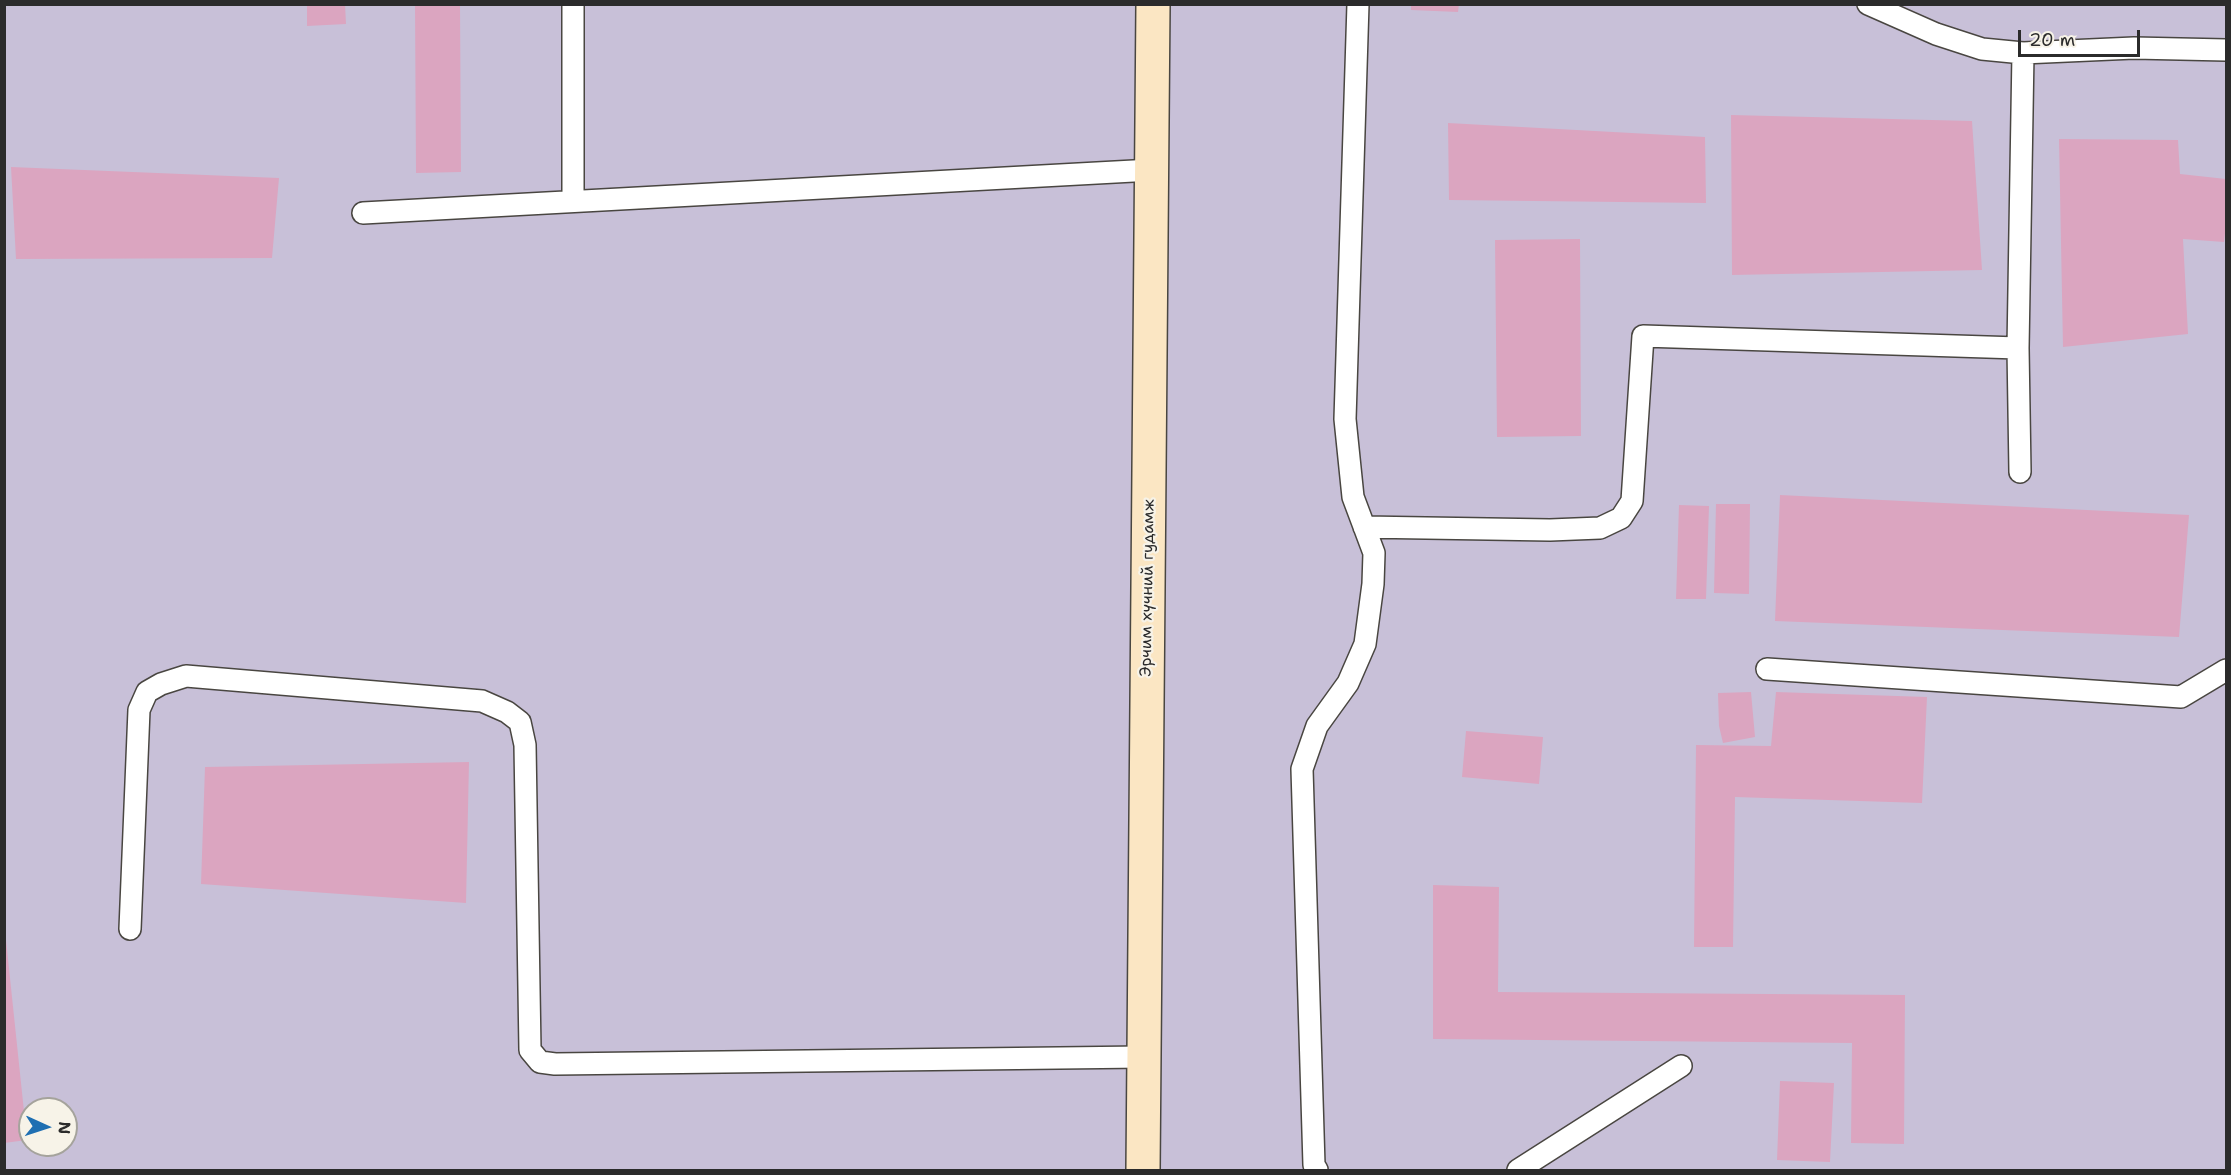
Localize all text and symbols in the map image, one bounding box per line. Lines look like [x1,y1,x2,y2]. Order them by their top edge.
scale bar [2021,18,2142,56]
text: 20 m [2029,28,2075,52]
street label: Эрчим хүчний гудамж [1137,499,1159,677]
north arrow [18,1097,78,1157]
text: N [54,1121,75,1135]

